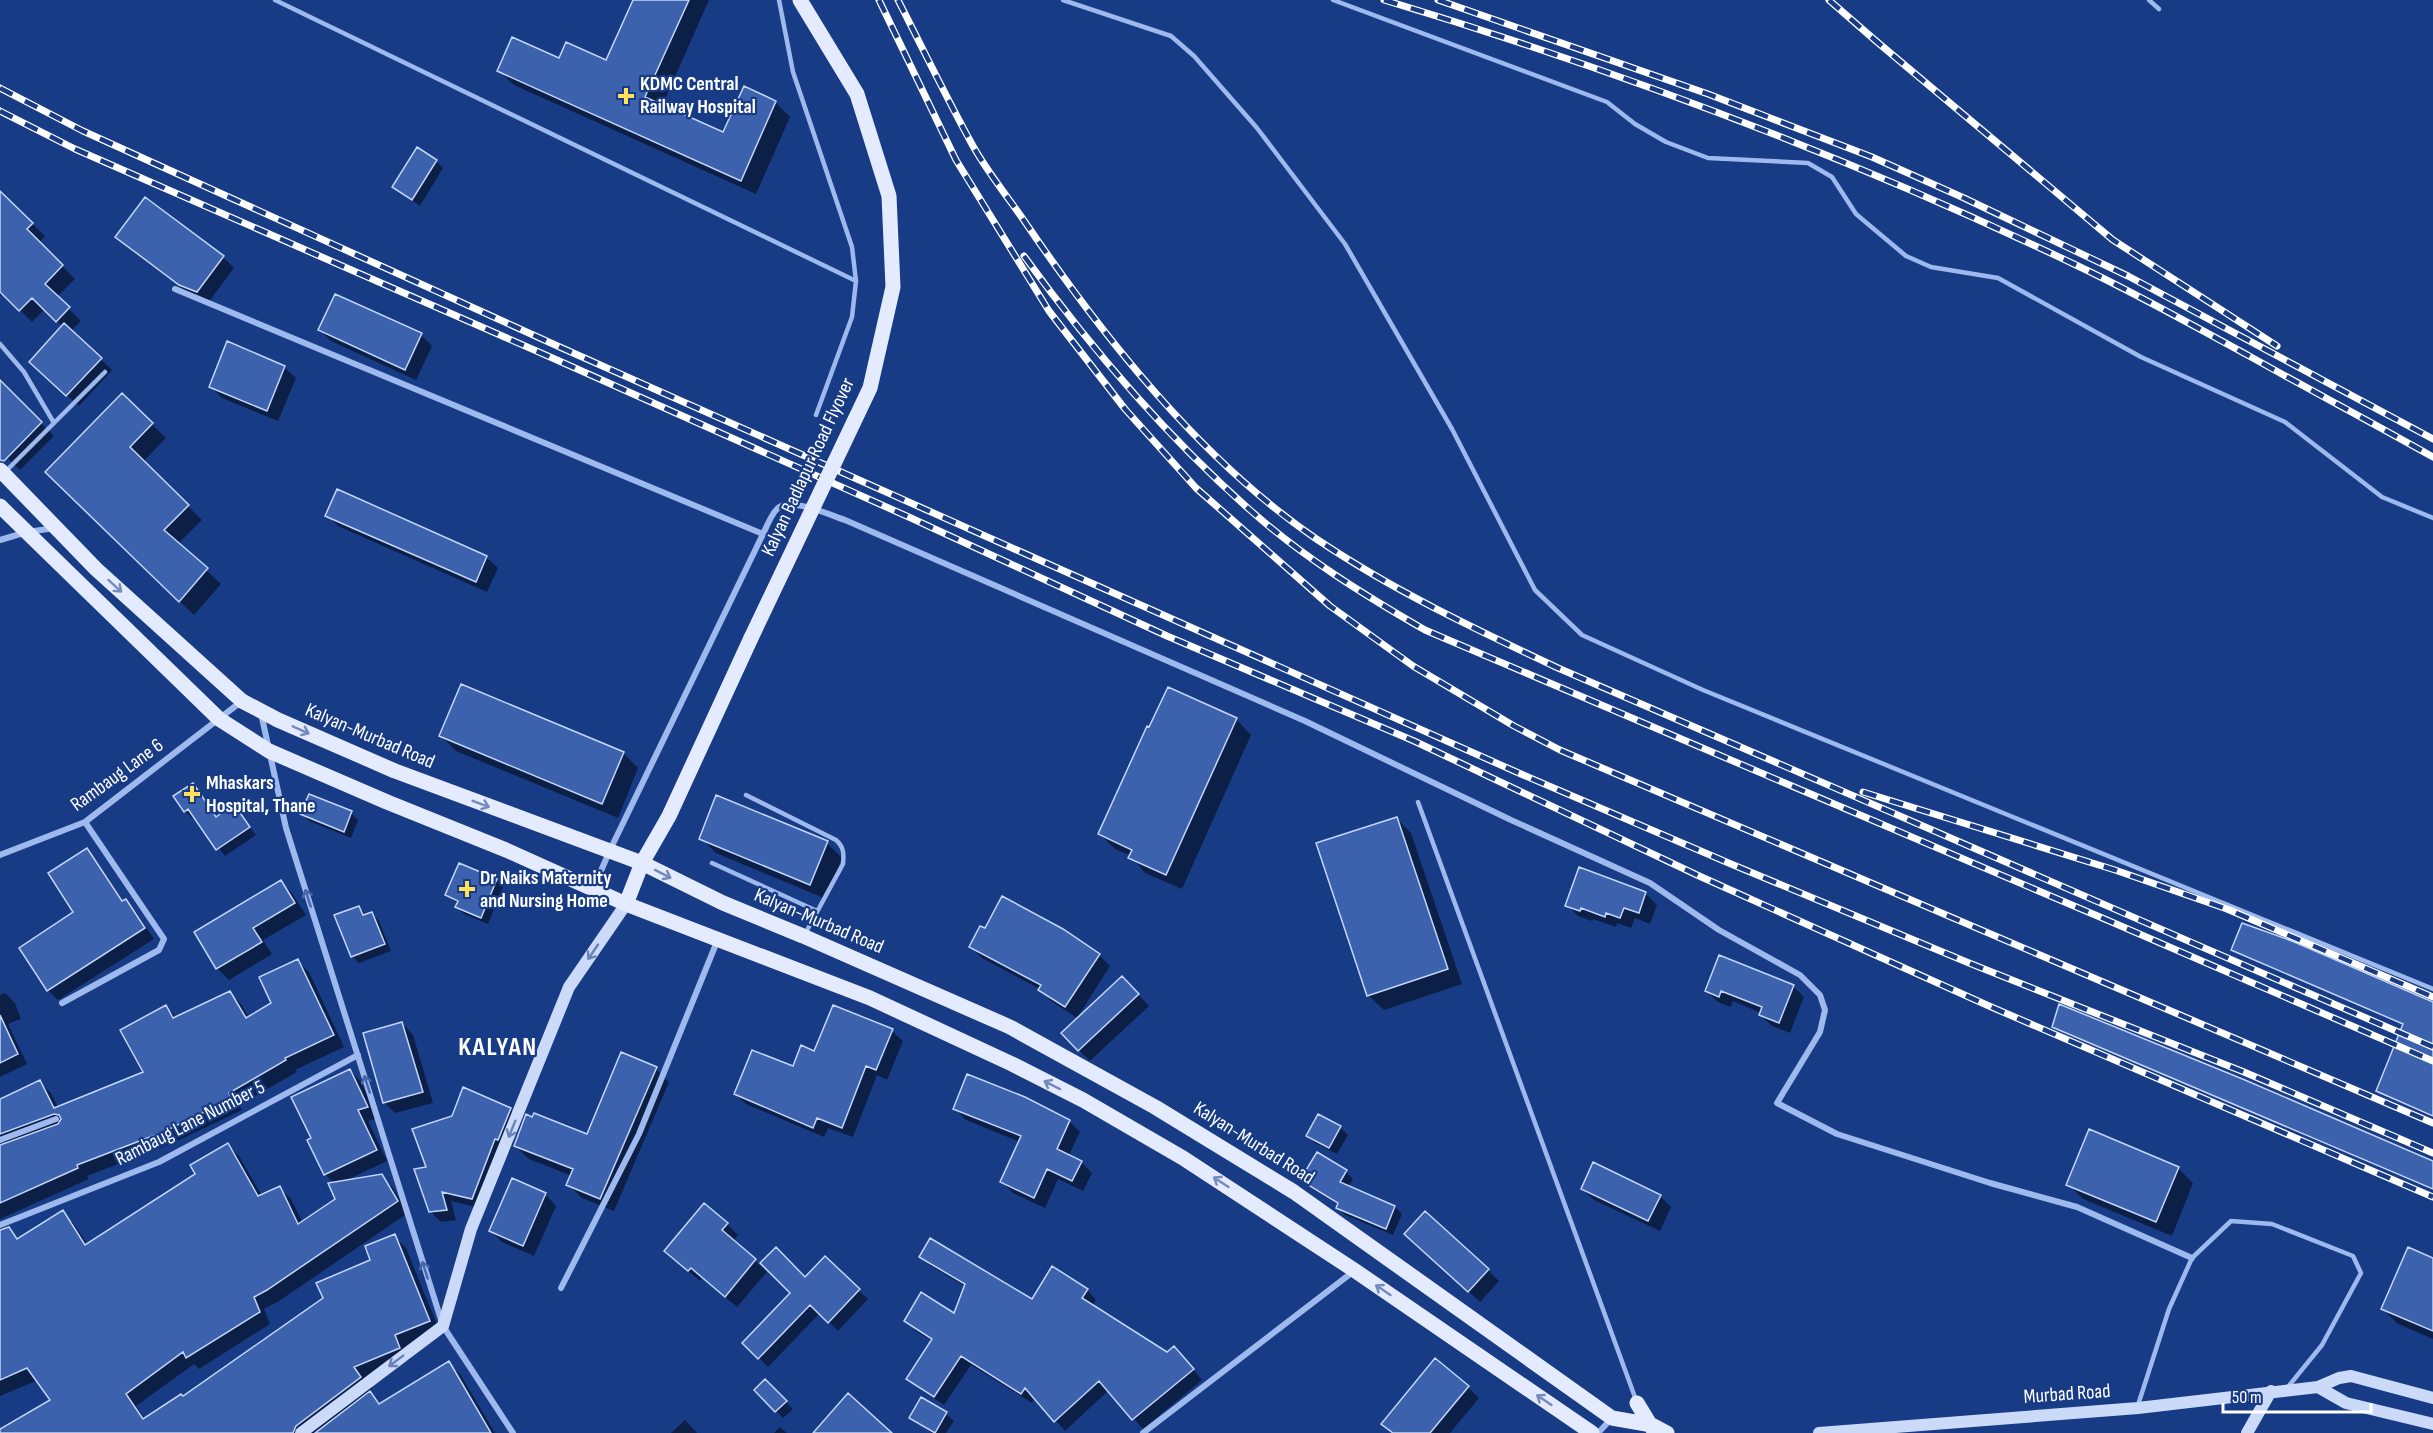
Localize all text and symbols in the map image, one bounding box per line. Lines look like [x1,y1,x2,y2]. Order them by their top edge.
place label: KDMC Central Railway Hospital [640,72,756,119]
marker: KDMC Central Railway Hospital [617,87,635,105]
street label: Kalyan Badlapur Road Flyover [756,374,860,560]
one-way arrow [107,579,122,593]
street label: Kalyan-Murbad Road [302,698,438,774]
one-way arrow [291,725,310,736]
street label: Rambaug Lane 6 [66,733,168,817]
place label: Mhaskars Hospital, Thane [206,771,316,818]
marker: Mhaskars Hospital, Thane [183,785,201,803]
one-way arrow [471,799,490,810]
place label: Dr Naiks Maternity and Nursing Home [480,866,612,913]
one-way arrow [654,868,672,880]
marker: Dr Naiks Maternity and Nursing Home [458,880,476,898]
street label: Kalyan-Murbad Road [751,883,887,959]
one-way arrow [302,889,313,908]
one-way arrow [587,944,599,960]
district label: KALYAN [458,1032,538,1063]
street label: Rambaug Lane Number 5 [111,1075,269,1171]
one-way arrow [361,1075,372,1094]
one-way arrow [1043,1078,1061,1090]
street label: Kalyan-Murbad Road [1189,1096,1319,1190]
one-way arrow [506,1119,517,1137]
one-way arrow [1212,1176,1229,1189]
one-way arrow [419,1261,430,1280]
one-way arrow [1376,1284,1392,1296]
one-way arrow [389,1354,405,1367]
scale bar [2223,1376,2372,1414]
street label: Murbad Road [2023,1379,2111,1409]
text: 50 m [2232,1387,2262,1408]
one-way arrow [1536,1394,1553,1406]

